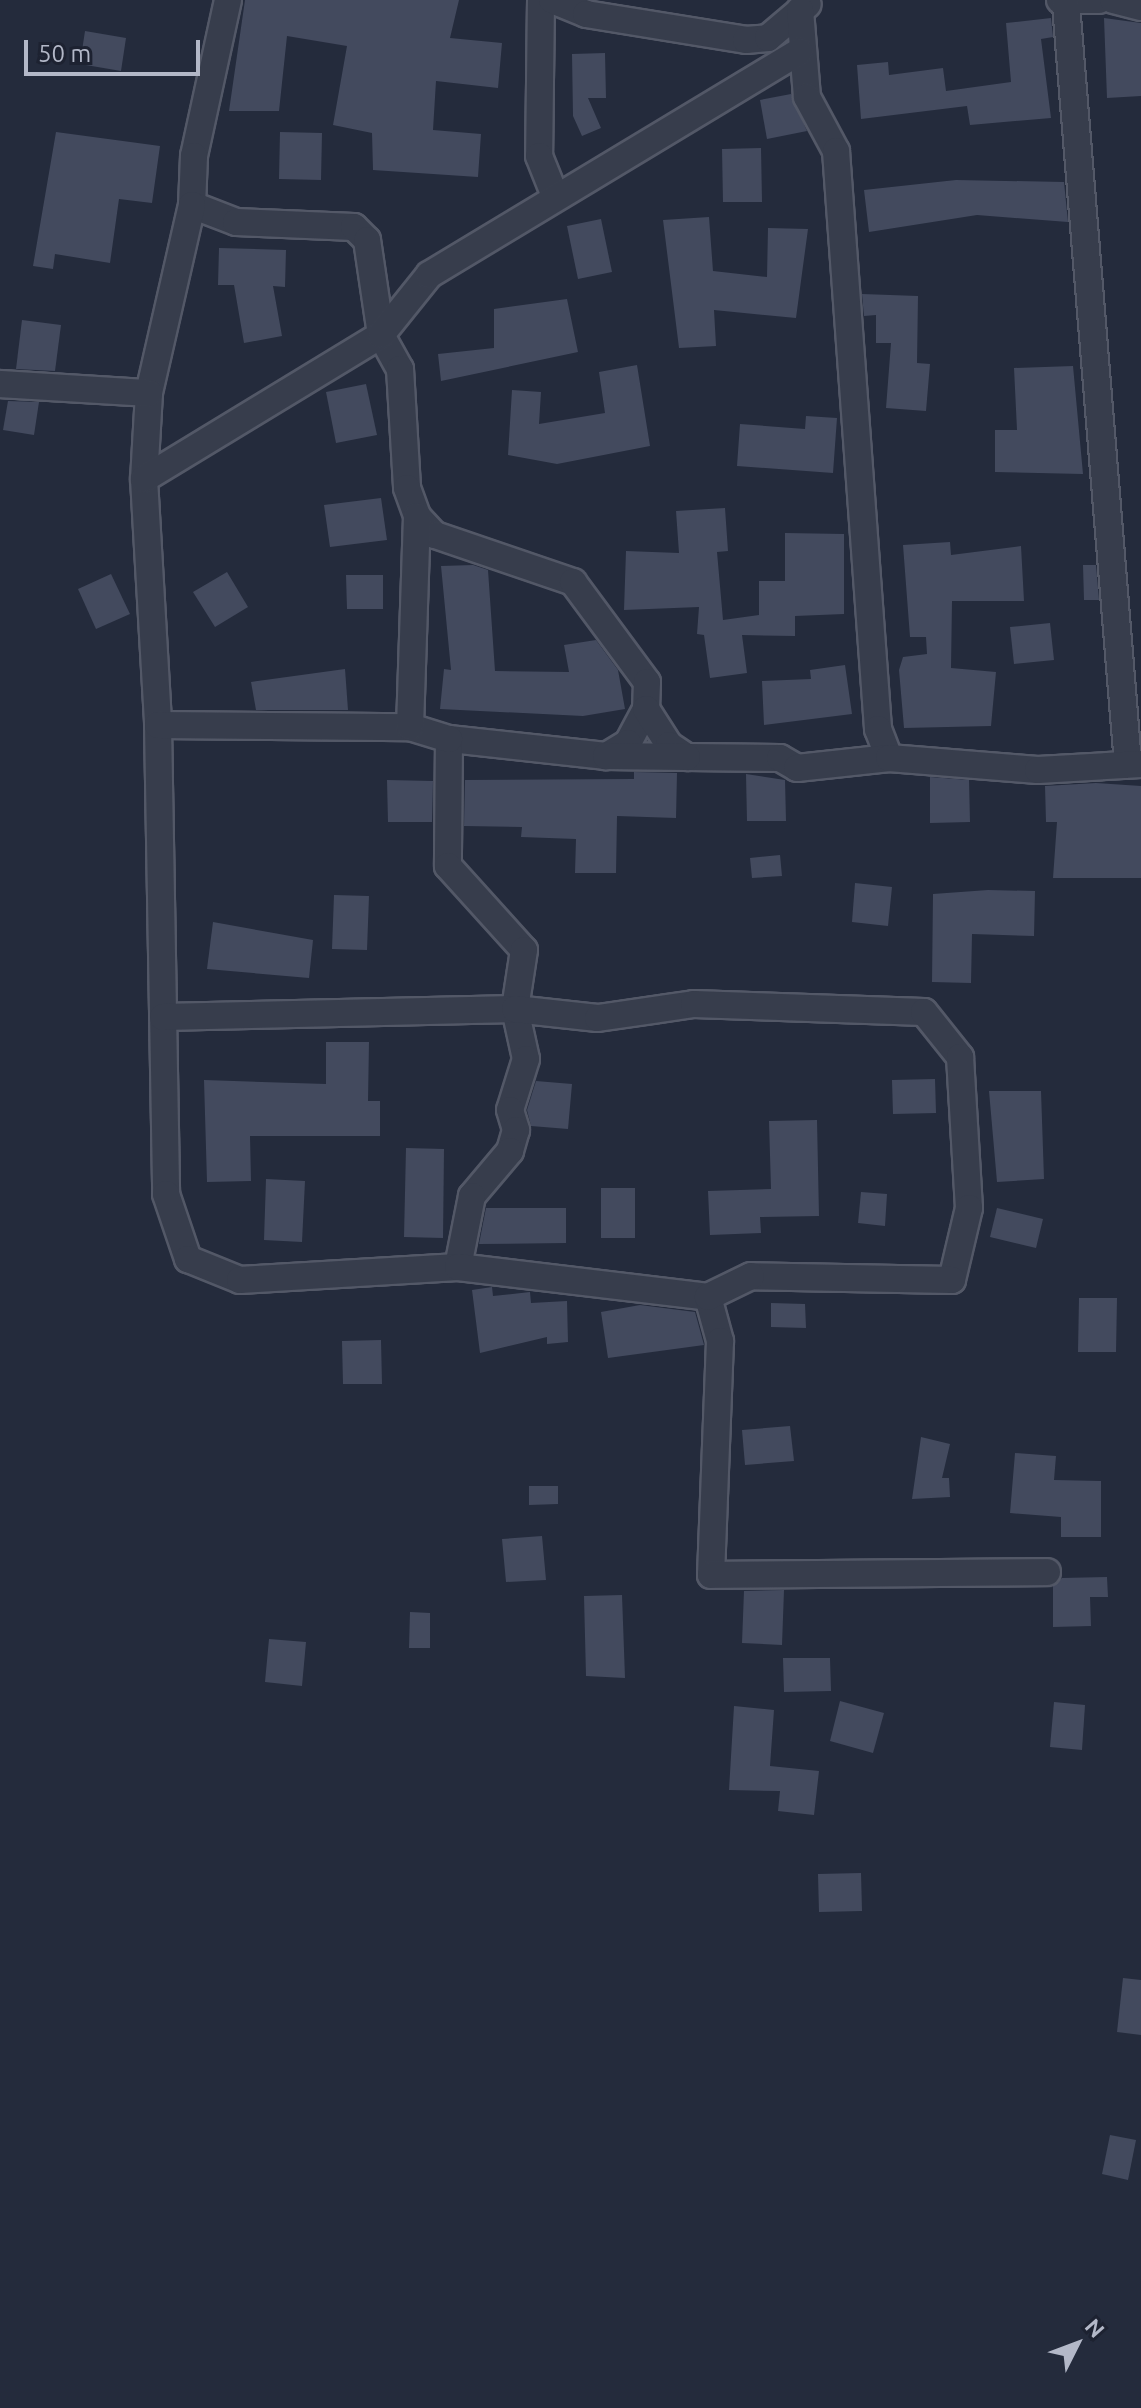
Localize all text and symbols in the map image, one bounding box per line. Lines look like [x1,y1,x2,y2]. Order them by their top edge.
scale bar [28,24,204,74]
text: 50 m [38,40,91,67]
north arrow [1037,2304,1117,2384]
text: N [1080,2313,1110,2342]

